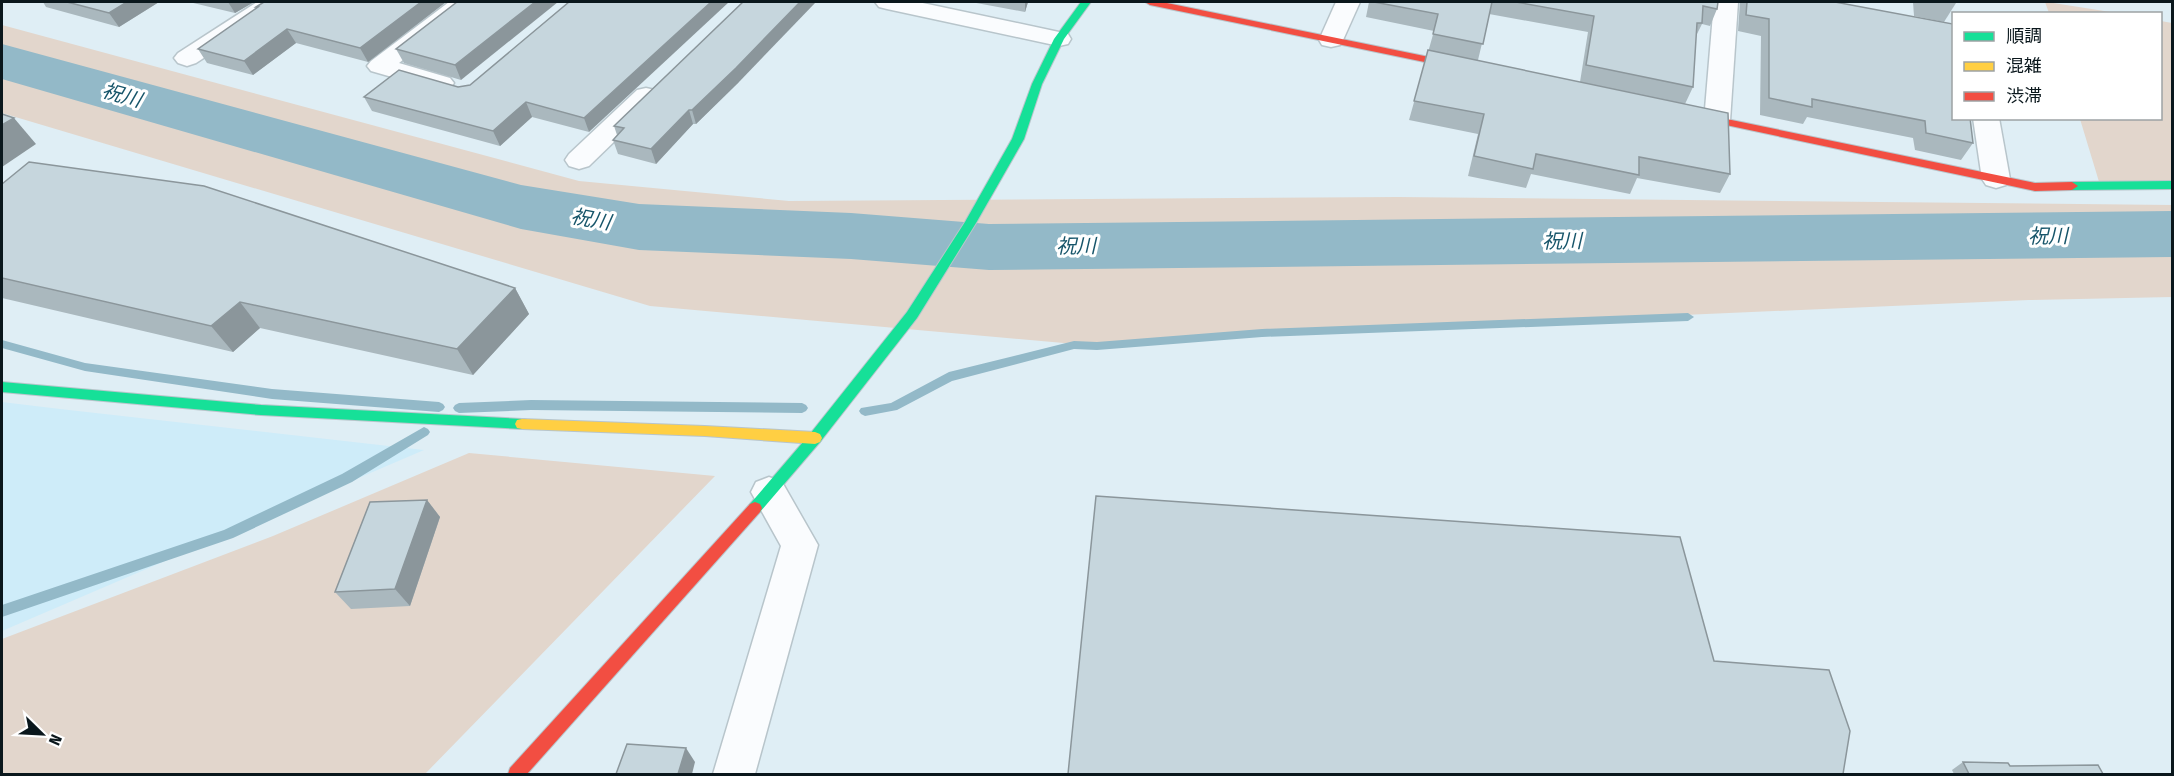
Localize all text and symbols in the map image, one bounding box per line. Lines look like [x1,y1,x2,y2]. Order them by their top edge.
legend [1952,12,2162,120]
text: 順調 [2006,25,2042,47]
text: 混雑 [2006,55,2042,77]
water label: 祝川 [99,78,146,113]
text: 渋滞 [2006,85,2042,107]
water label: 祝川 [569,204,615,235]
water label: 祝川 [2028,224,2070,248]
water label: 祝川 [1542,229,1584,253]
water label: 祝川 [1056,234,1098,258]
north arrow [12,704,72,764]
text: N [45,732,66,748]

